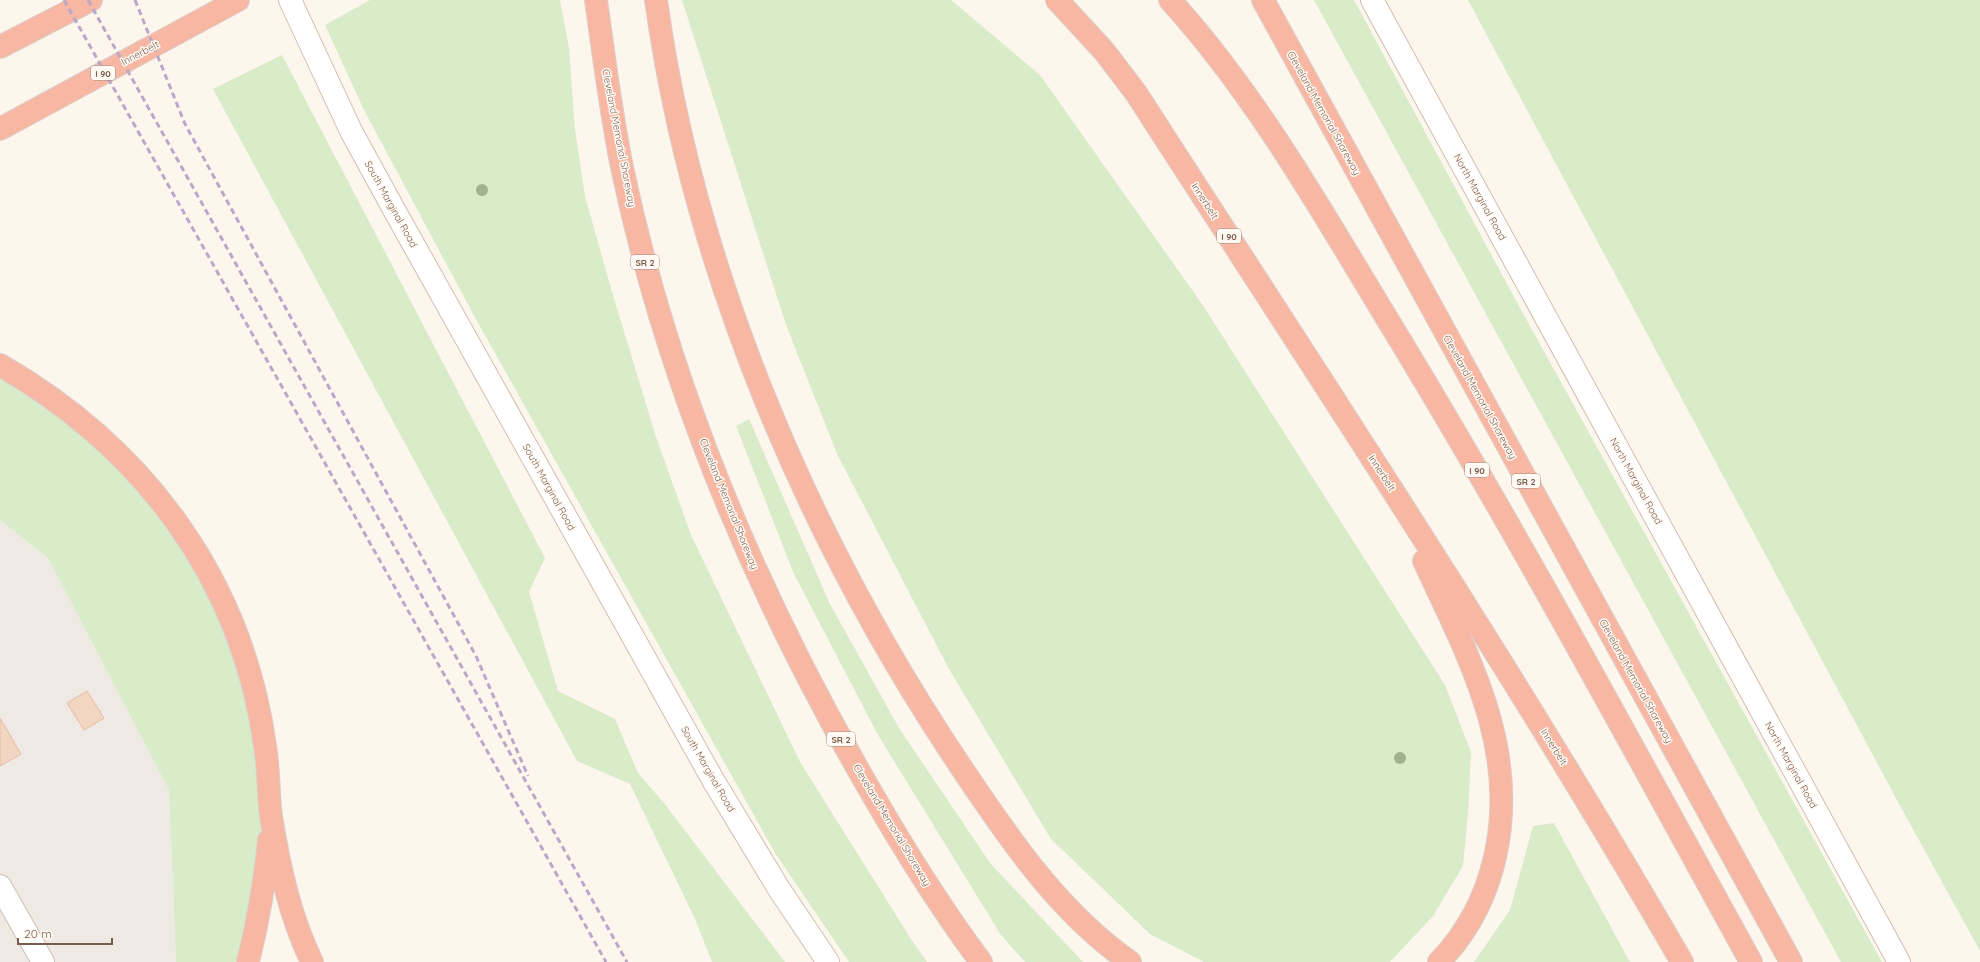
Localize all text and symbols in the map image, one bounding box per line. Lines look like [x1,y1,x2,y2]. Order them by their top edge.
street label: Innerbelt [119,37,162,68]
street label: Cleveland Memorial Shoreway [1284,49,1364,177]
road number: I 90 [91,66,115,80]
street label: Cleveland Memorial Shoreway [599,68,639,208]
street label: North Marginal Road [1451,151,1509,243]
street label: South Marginal Road [362,158,420,250]
street label: Innerbelt [1188,180,1222,222]
road number: I 90 [1217,229,1241,243]
road number: SR 2 [631,255,659,269]
street label: Cleveland Memorial Shoreway [1440,333,1520,461]
street label: North Marginal Road [1607,435,1665,527]
street label: Cleveland Memorial Shoreway [697,437,761,571]
street label: South Marginal Road [520,441,578,533]
street label: Innerbelt [1365,452,1399,494]
road number: I 90 [1465,463,1489,477]
road number: SR 2 [1512,474,1540,488]
street label: Cleveland Memorial Shoreway [1596,617,1676,745]
street label: North Marginal Road [1762,719,1820,811]
street label: South Marginal Road [678,724,738,814]
street label: Innerbelt [1538,726,1571,768]
road number: SR 2 [827,732,855,746]
street label: Cleveland Memorial Shoreway [850,762,934,888]
scale bar [18,920,112,946]
text: 20 m [24,926,52,941]

